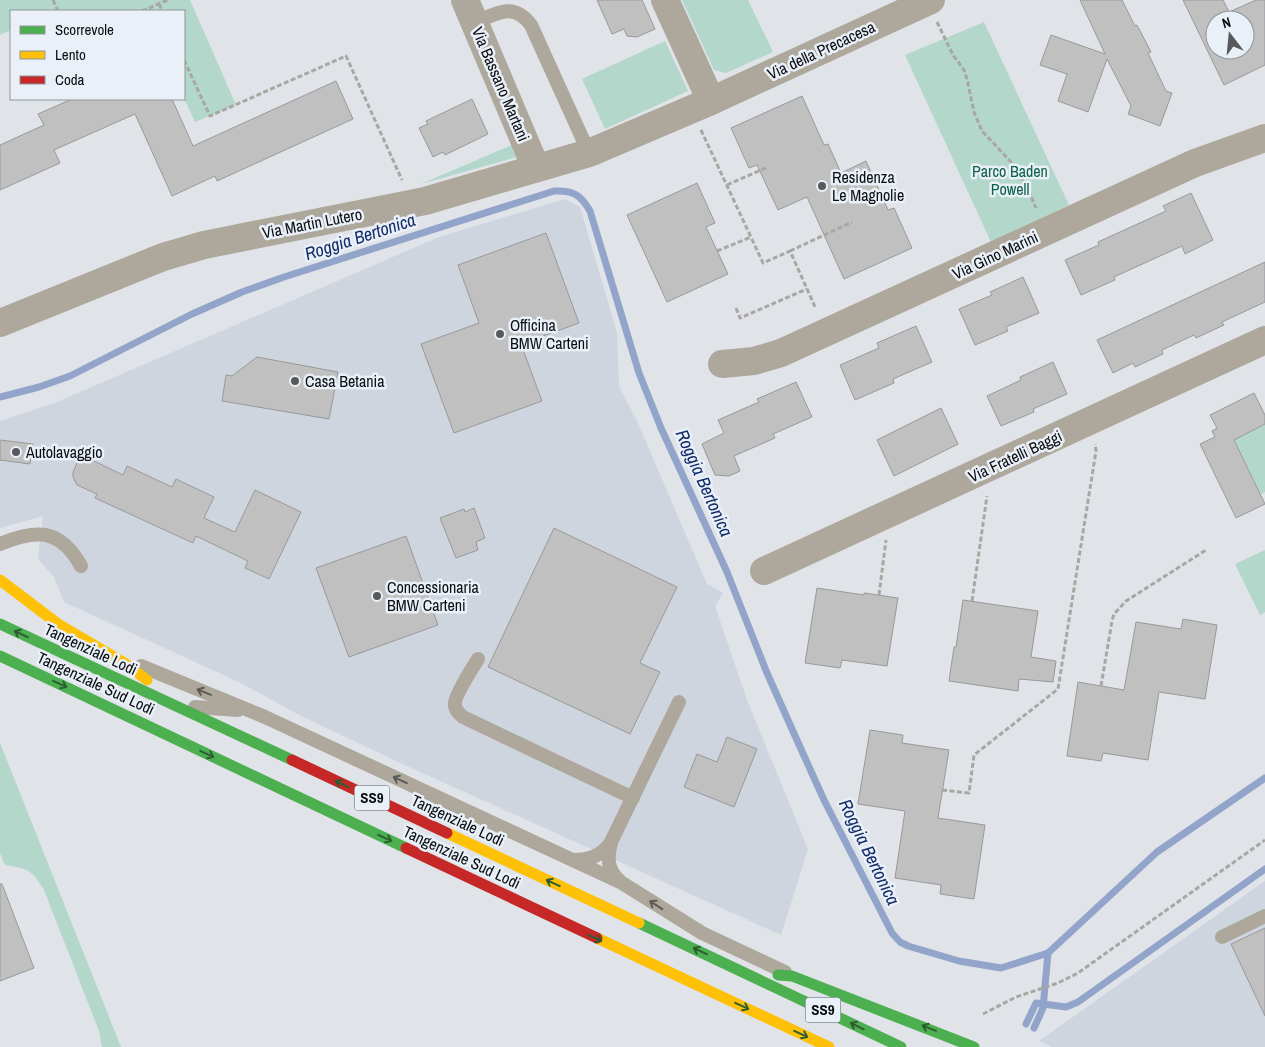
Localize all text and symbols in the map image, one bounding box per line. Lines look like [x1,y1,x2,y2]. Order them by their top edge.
legend [10,10,185,100]
north arrow [1205,10,1255,60]
text: N [1220,13,1233,32]
street label: Via della Precacesa [764,15,879,85]
text: Scorrevole [55,19,114,40]
street label: Via Bassano Martani [467,23,535,145]
text: Lento [55,44,86,65]
text: Coda [55,69,85,90]
park label: Parco Baden Powell [972,160,1048,200]
place label: Residenza Le Magnolie [832,166,904,206]
marker: Residenza Le Magnolie [816,180,828,192]
street label: Via Martin Lutero [260,203,364,243]
water label: Roggia Bertonica [301,207,418,266]
street label: Via Gino Marini [948,226,1042,284]
place label: Officina BMW Carteni [510,314,589,354]
marker: Officina BMW Carteni [494,328,506,340]
place label: Casa Betania [305,370,385,392]
marker: Casa Betania [289,375,301,387]
water label: Roggia Bertonica [670,425,739,540]
street label: Via Fratelli Baggi [965,425,1065,487]
place label: Autolavaggio [25,441,103,463]
marker: Autolavaggio [10,446,22,458]
place label: Concessionaria BMW Carteni [387,576,480,616]
marker: Concessionaria BMW Carteni [371,590,383,602]
street label: Tangenziale Lodi [41,618,141,680]
one-way arrow [14,629,29,638]
street label: Tangenziale Sud Lodi [34,646,158,720]
one-way arrow [52,680,67,690]
one-way arrow [197,687,212,696]
one-way arrow [199,750,214,759]
one-way arrow [393,775,408,784]
one-way arrow [335,779,350,788]
road number: SS9 [354,786,390,810]
street label: Tangenziale Lodi [408,789,508,851]
water label: Roggia Bertonica [833,795,906,909]
street label: Tangenziale Sud Lodi [400,820,524,894]
one-way arrow [377,834,392,844]
one-way arrow [546,877,561,887]
one-way arrow [650,900,664,910]
one-way arrow [588,933,603,943]
one-way arrow [693,946,708,956]
road number: SS9 [806,998,840,1022]
one-way arrow [734,1002,749,1011]
one-way arrow [850,1021,865,1030]
one-way arrow [922,1023,937,1033]
one-way arrow [793,1029,808,1039]

